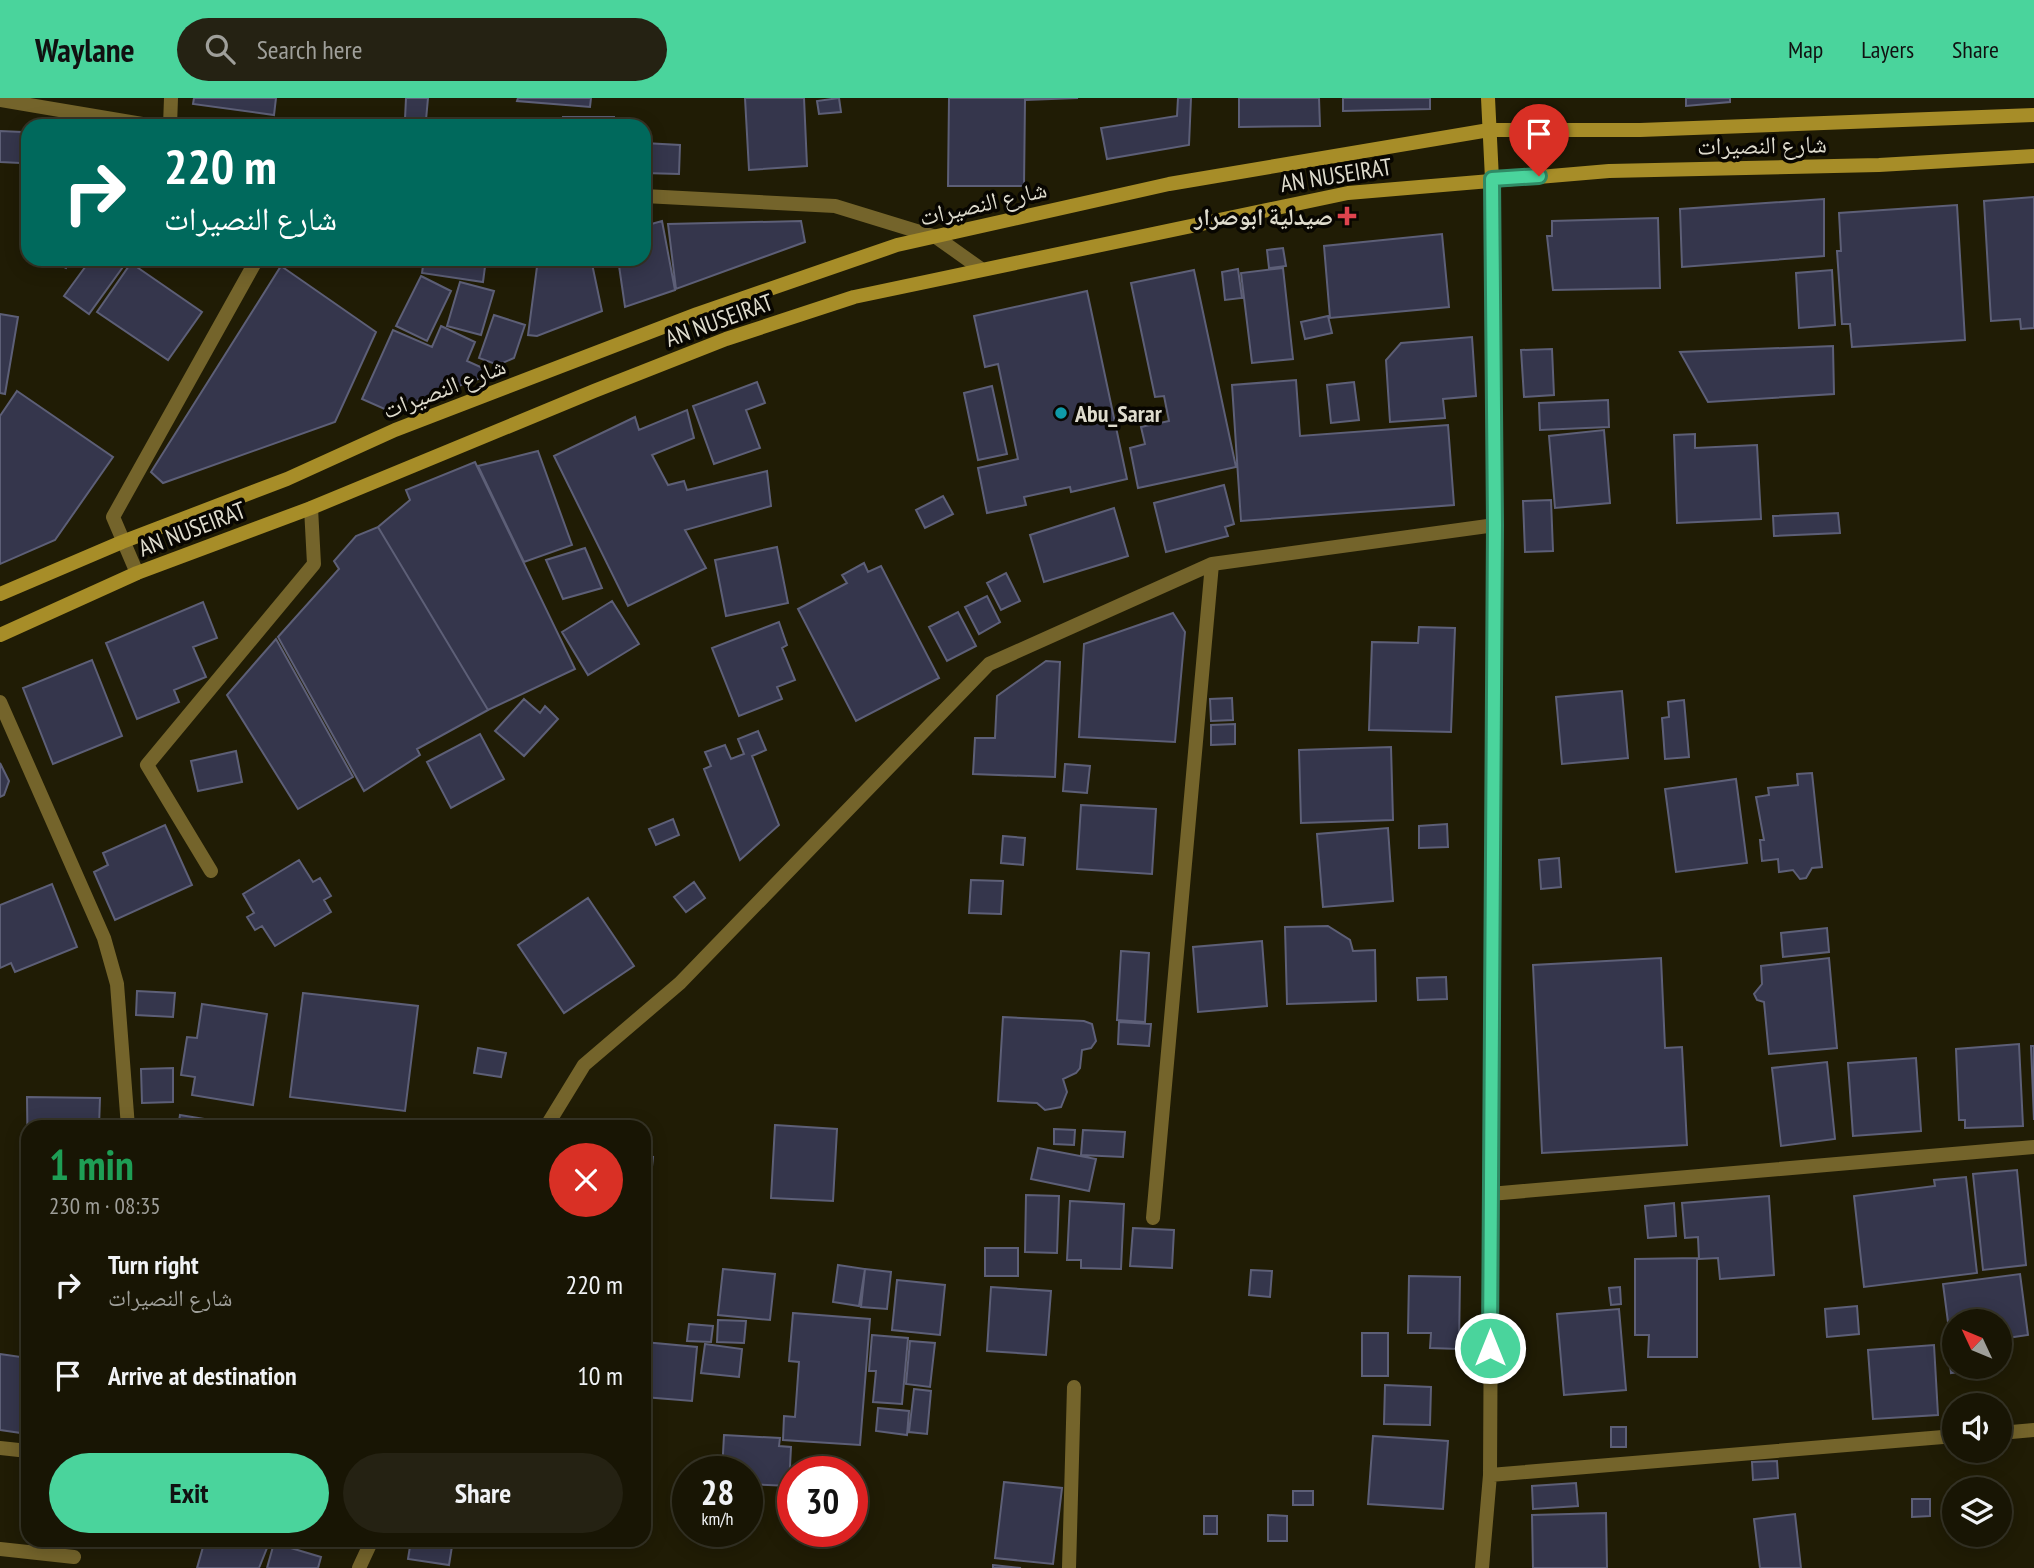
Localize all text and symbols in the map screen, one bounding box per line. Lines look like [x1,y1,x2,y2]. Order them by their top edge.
search box [177,18,667,81]
text: Waylane [35,28,135,71]
icon: search [201,30,239,68]
text: Search here [257,33,362,66]
text: Map [1788,34,1823,65]
text: Layers [1861,34,1914,65]
text: Share [1952,34,1999,65]
pin [1509,104,1569,176]
icon: arrive [1520,115,1558,153]
street label: شارع النصيرات [1697,128,1827,162]
text: 220 m [164,134,277,198]
icon: right [49,147,140,238]
street label: AN NUSEIRAT [1278,151,1394,199]
street label: شارع النصيرات [916,173,1050,233]
text: شارع النصيرات [164,197,337,239]
place label: صيدلية ابوصرار [1193,201,1333,232]
marker: صيدلية ابوصرار [1339,208,1355,224]
street label: AN NUSEIRAT [661,286,777,354]
street label: شارع النصيرات [378,350,510,426]
place label: Abu_Sarar [1074,398,1163,429]
marker: Abu_Sarar [1053,405,1069,421]
street label: AN NUSEIRAT [134,494,250,564]
text: 1 min [49,1137,134,1192]
button: close [549,1143,623,1217]
text: 230 m · 08:35 [49,1191,161,1220]
text: Turn right [108,1248,199,1281]
icon: right [49,1266,87,1304]
text: 220 m [565,1268,623,1301]
text: شارع النصيرات [108,1283,232,1312]
north arrow [1942,1309,2012,1379]
map controls [1942,1309,2012,1547]
position arrow [1453,1311,1527,1385]
icon: arrive [49,1357,87,1395]
text: Arrive at destination [108,1359,297,1392]
text: 10 m [577,1359,623,1392]
button: sound [1942,1393,2012,1463]
button: Exit [49,1453,329,1533]
button: Share [343,1453,623,1533]
speed limit sign: 30 [777,1456,868,1547]
text: 28 [701,1469,734,1515]
button: layers [1942,1477,2012,1547]
text: km/h [702,1507,733,1530]

